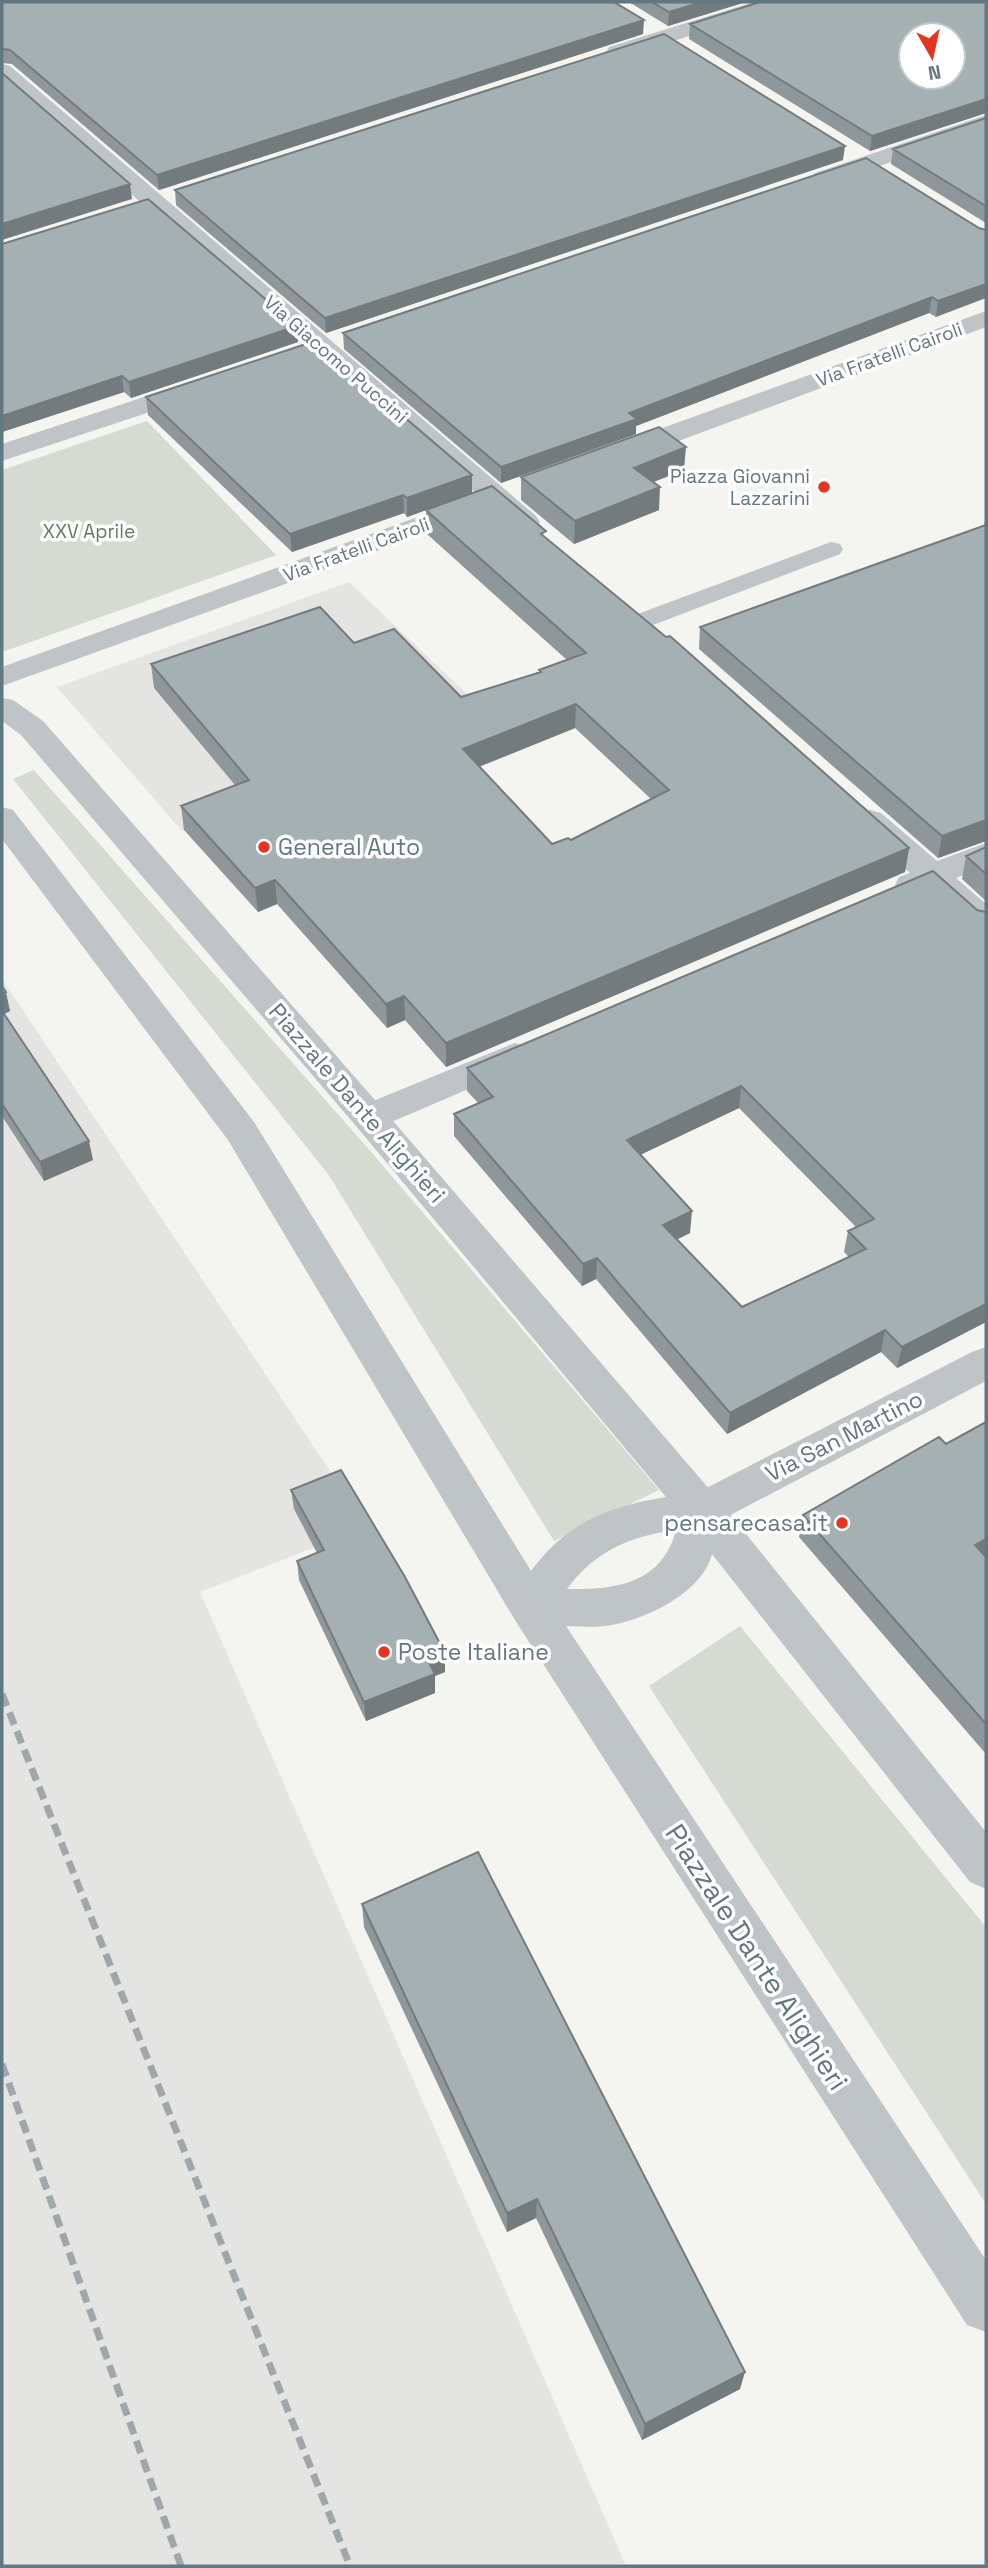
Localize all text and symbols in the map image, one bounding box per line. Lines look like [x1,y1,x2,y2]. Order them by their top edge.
north arrow [897,21,967,91]
text: N [926,59,943,86]
street label: Via Giacomo Puccini [258,290,413,429]
street label: Via Fratelli Cairoli [813,316,966,393]
place label: Piazza Giovanni Lazzarini [670,464,810,511]
marker: Piazza Giovanni Lazzarini [816,479,832,495]
street label: Via Fratelli Cairoli [280,511,433,588]
park label: XXV Aprile [43,519,135,544]
place label: General Auto [278,832,420,862]
marker: General Auto [256,839,272,855]
street label: Piazzale Dante Alighieri [262,997,452,1209]
street label: Via San Martino [760,1383,928,1489]
place label: pensarecasa.it [664,1508,828,1538]
marker: pensarecasa.it [834,1515,850,1531]
place label: Poste Italiane [398,1637,549,1667]
marker: Poste Italiane [376,1644,392,1660]
street label: Piazzale Dante Alighieri [657,1817,857,2097]

